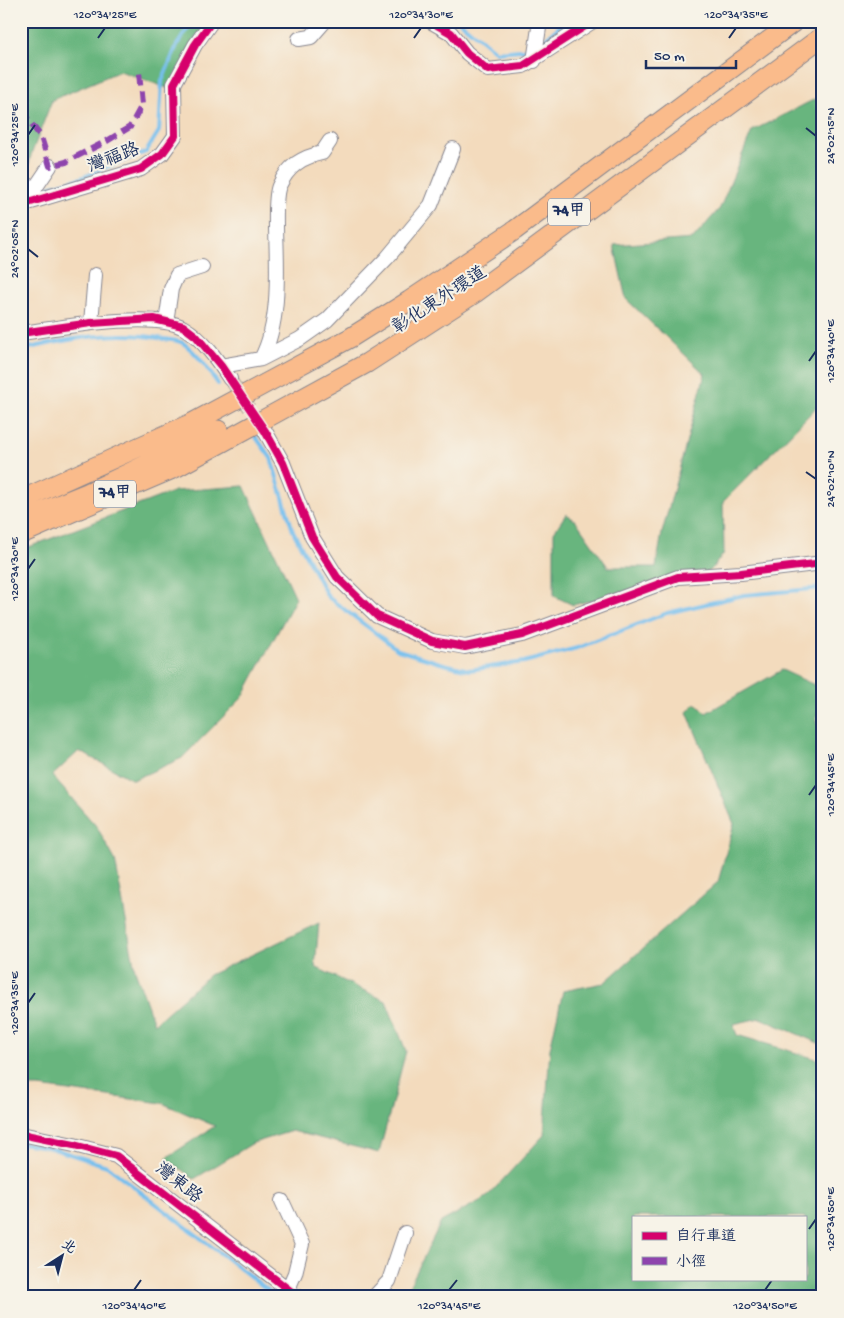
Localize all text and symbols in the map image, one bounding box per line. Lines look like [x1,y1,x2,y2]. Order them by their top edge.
text: 120°34'25"E [73,9,137,23]
text: 120°34'30"E [388,9,453,23]
text: 120°34'35"E [704,9,768,23]
scale bar [646,38,736,70]
text: 50 m [654,48,685,66]
text: 120°34'25"E [9,103,23,167]
text: 24°02'15"N [825,108,839,164]
street label: 灣福路 [85,139,143,178]
road number: 74甲 [548,198,590,226]
text: 24°02'05"N [9,220,23,278]
street label: 彰化東外環道 [388,262,491,339]
text: 120°34'40"E [825,319,839,383]
text: 24°02'10"N [825,450,839,508]
road number: 74甲 [94,480,136,508]
text: 120°34'30"E [9,537,23,602]
text: 120°34'45"E [825,753,839,817]
text: 120°34'35"E [9,971,23,1035]
street label: 灣東路 [150,1158,206,1209]
text: 120°34'50"E [825,1187,839,1252]
legend [632,1216,806,1280]
text: 自行車道 [676,1228,736,1246]
north arrow [38,1230,88,1280]
text: 北 [58,1237,79,1258]
text: 小徑 [676,1254,706,1272]
text: 120°34'40"E [102,1300,166,1314]
text: 120°34'45"E [417,1300,481,1314]
text: 120°34'50"E [732,1300,797,1314]

